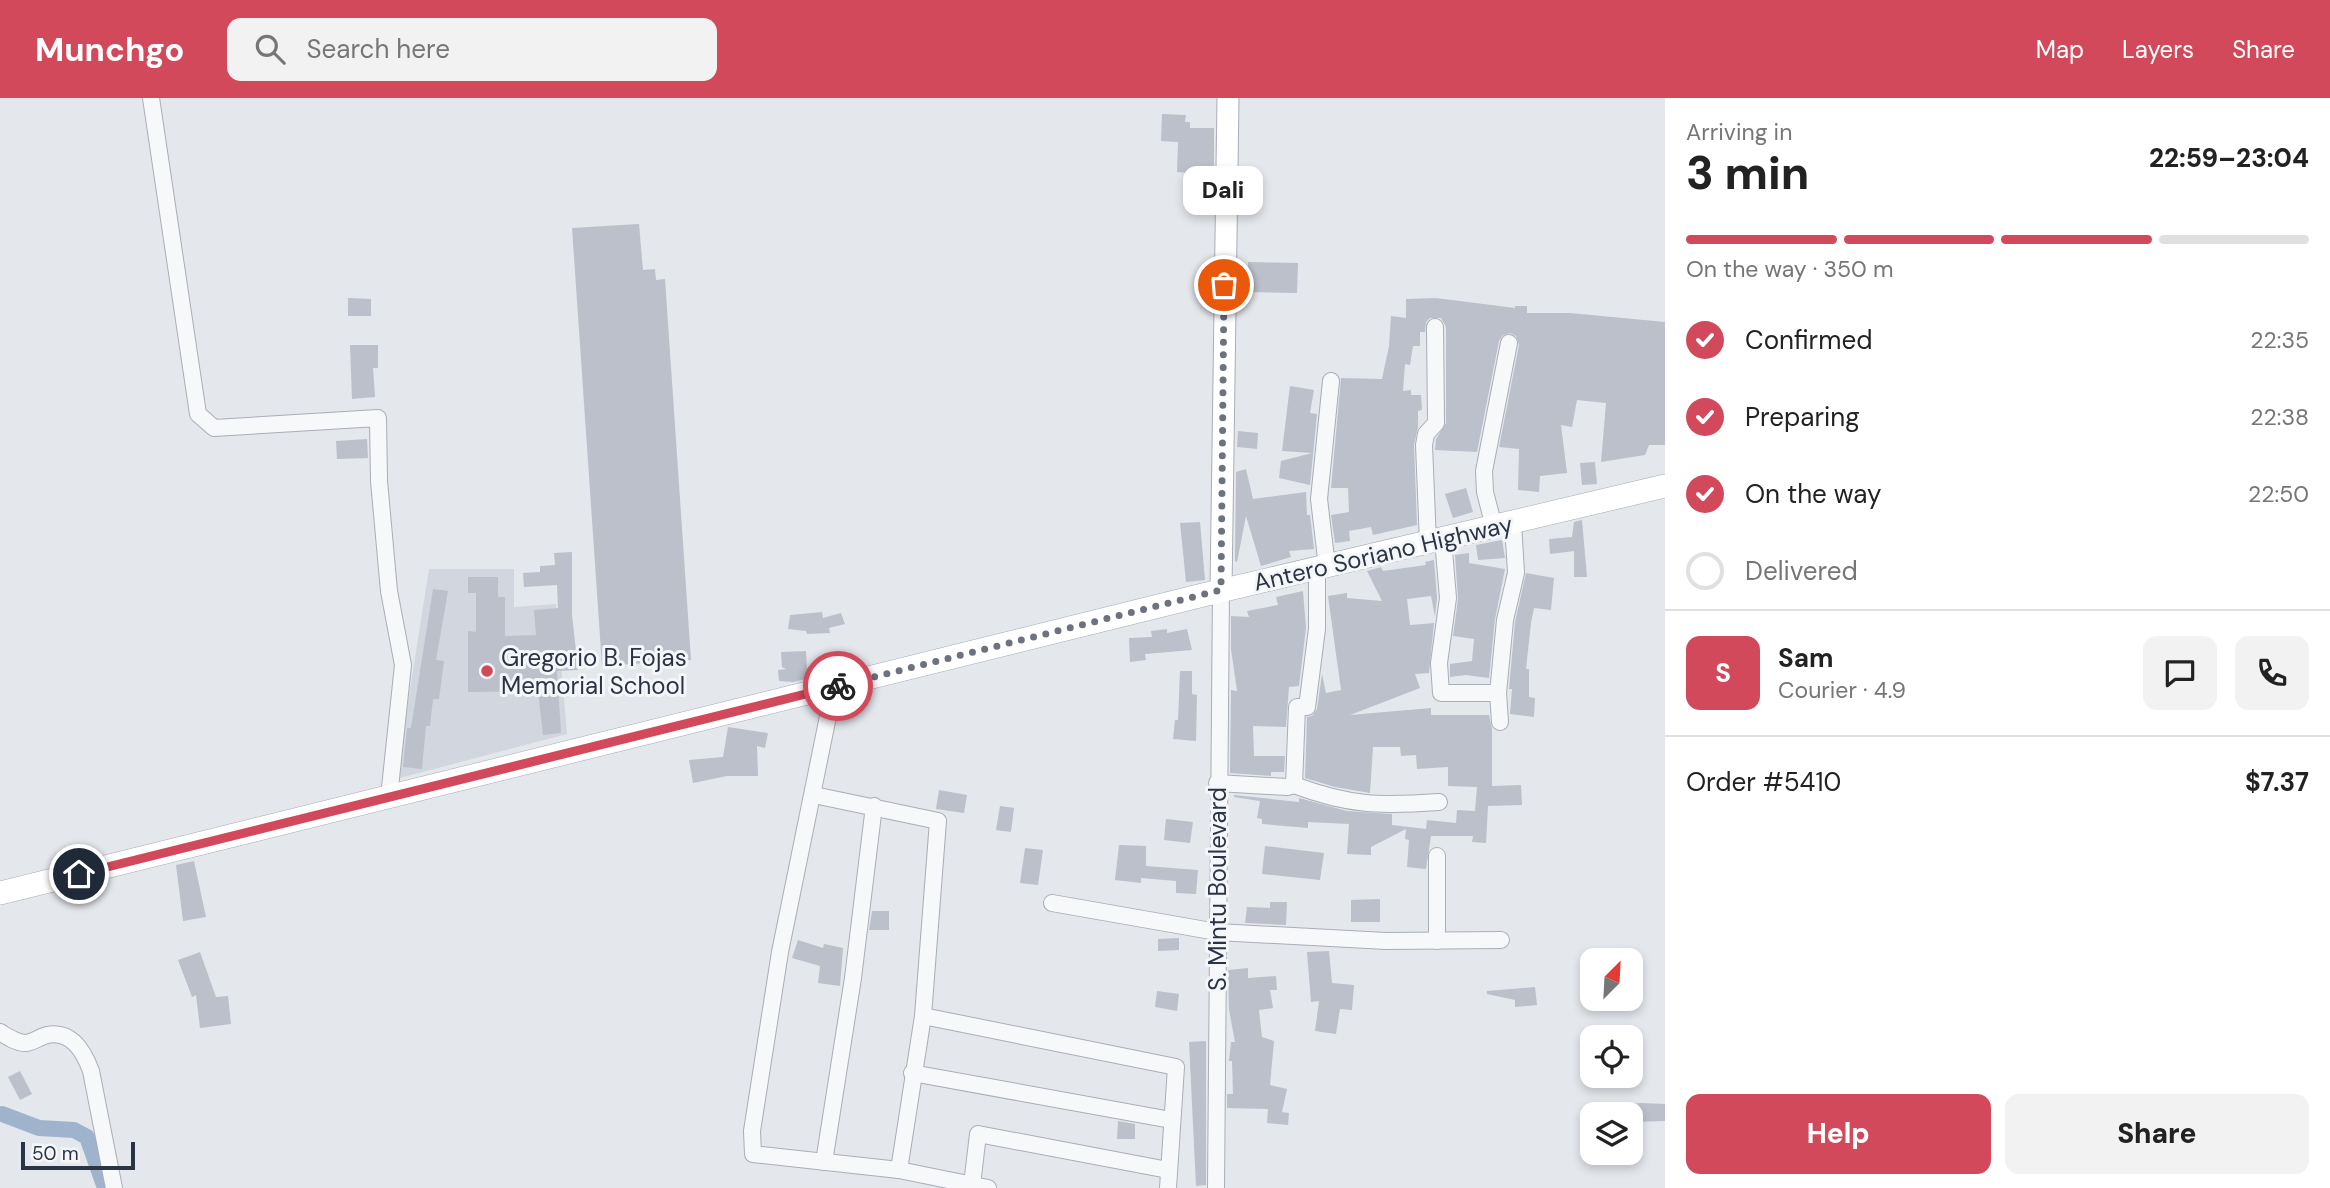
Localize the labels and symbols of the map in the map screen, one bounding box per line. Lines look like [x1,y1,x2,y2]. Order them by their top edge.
callout: Dali [1184,166,1264,215]
pin [1194,255,1254,315]
street label: Antero Soriano Highway [1250,508,1516,598]
place label: Gregorio B. Fojas Memorial School [501,642,687,701]
courier [803,651,873,721]
marker: Gregorio B. Fojas Memorial School [479,663,495,679]
street label: S. Mintu Boulevard [1202,787,1233,991]
pin [49,844,109,904]
north arrow [1580,948,1643,1012]
scale bar [21,1139,135,1171]

